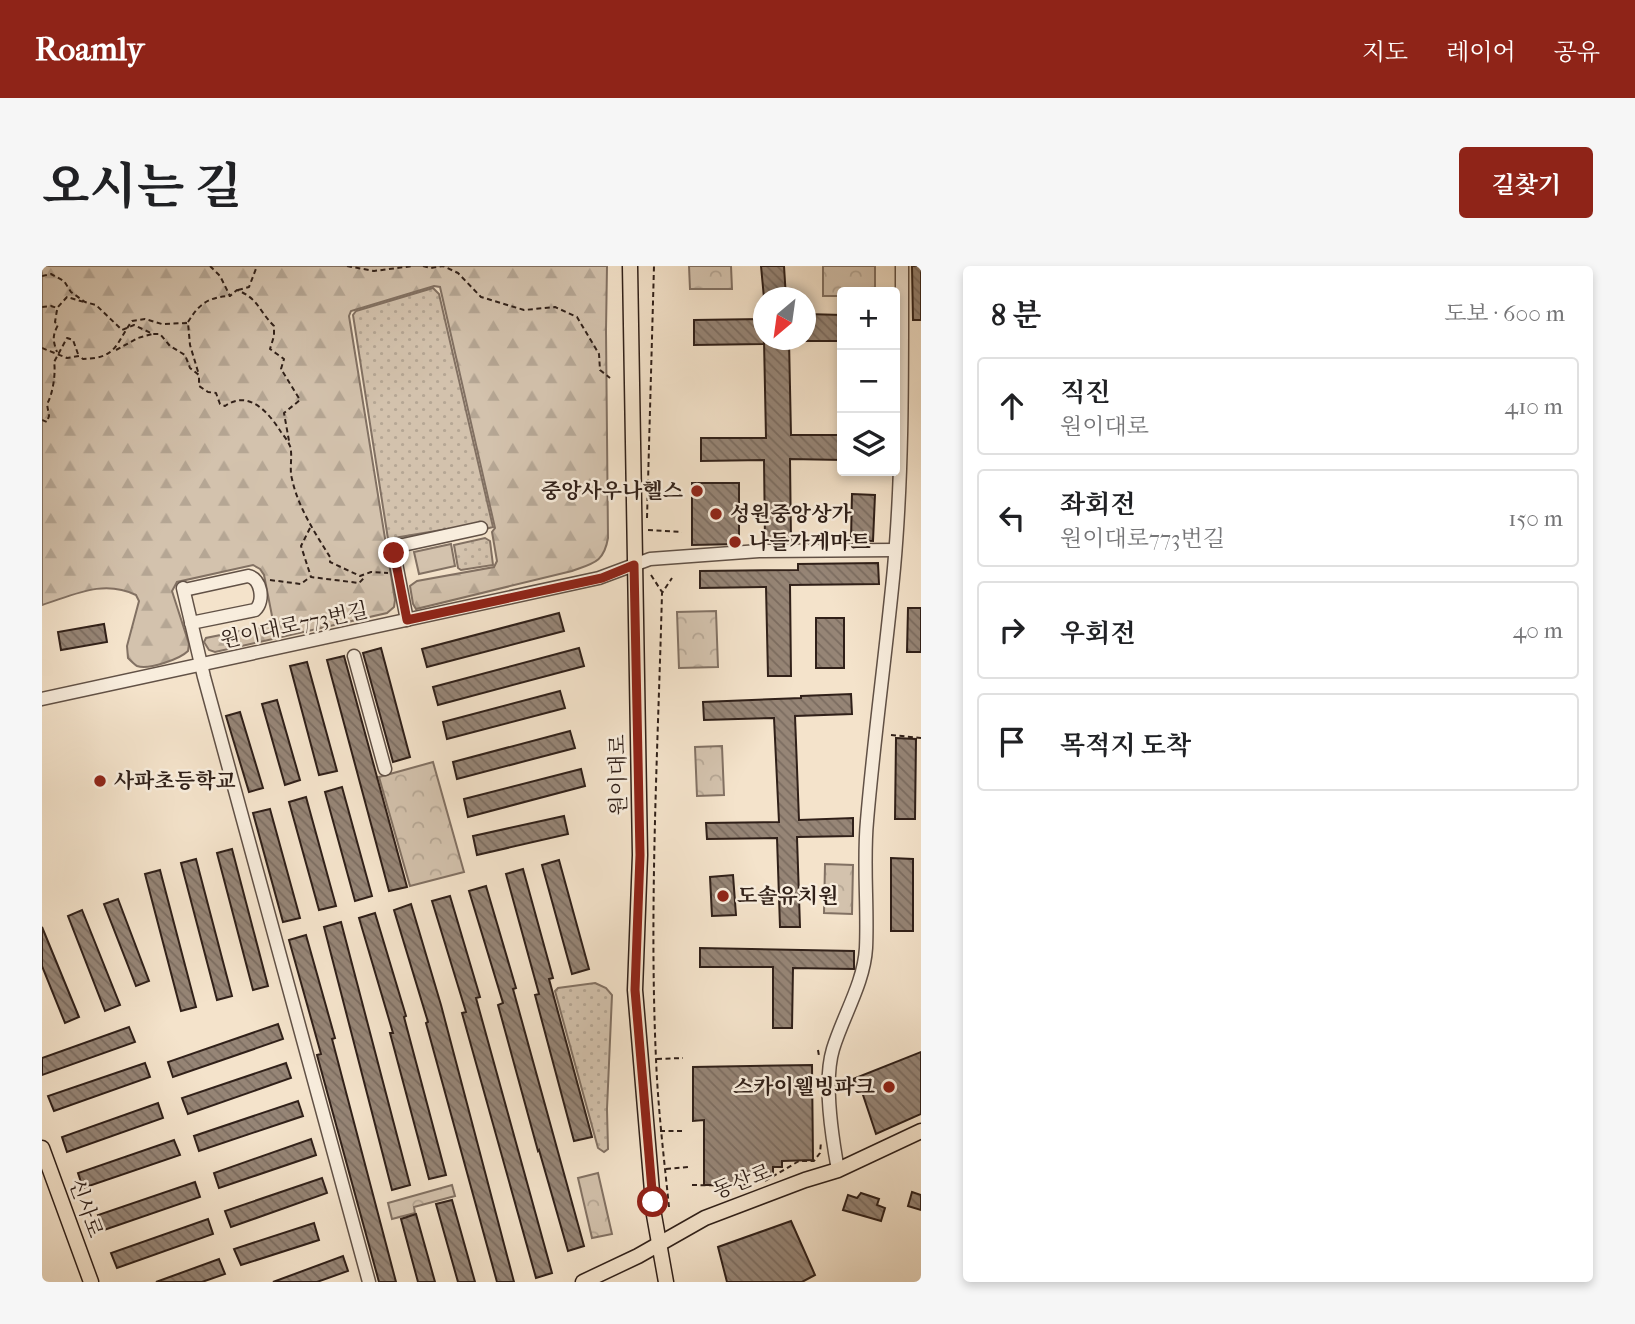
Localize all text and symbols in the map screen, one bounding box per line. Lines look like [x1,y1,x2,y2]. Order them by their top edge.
text: Roamly [35,30,144,69]
text: 지도 [1362,38,1408,66]
text: 레이어 [1446,38,1516,66]
text: 공유 [1554,38,1600,66]
button: 길찾기 [1459,147,1593,218]
text: 오시는 길 [42,158,242,216]
north arrow [753,287,816,350]
map controls [837,287,900,476]
button: + [837,287,900,350]
text: 8 분 [991,298,1041,333]
text: 도보 · 600 m [1444,300,1565,327]
button: − [837,350,900,413]
text: 직진 [1060,377,1110,408]
icon: ahead [993,387,1031,425]
text: 410 m [1505,393,1563,420]
button: layers [837,413,900,476]
text: 원이대로 [1060,413,1149,440]
place label: 중앙사우나헬스 [541,479,683,503]
marker: 중앙사우나헬스 [689,483,705,499]
text: 좌회전 [1060,489,1135,520]
icon: left [993,499,1031,537]
place label: 성원중앙상가 [730,502,852,526]
text: 150 m [1508,505,1563,532]
marker: 성원중앙상가 [708,506,724,522]
text: 원이대로773번길 [1060,525,1225,552]
place label: 나들가게마트 [749,530,871,554]
marker: 나들가게마트 [727,534,743,550]
route end [378,537,409,568]
street label: 원이대로773번길 [218,598,370,652]
icon: right [993,611,1031,649]
text: 40 m [1513,617,1563,644]
text: 우회전 [1060,618,1135,649]
icon: arrive [993,723,1031,761]
text: 목적지 도착 [1060,730,1191,761]
street label: 원이대로 [605,734,631,816]
place label: 사파초등학교 [114,769,236,793]
marker: 사파초등학교 [92,773,108,789]
place label: 도솔유치원 [737,884,838,908]
marker: 도솔유치원 [715,888,731,904]
place label: 스카이웰빙파크 [733,1075,875,1099]
marker: 스카이웰빙파크 [881,1079,897,1095]
street label: 동산로 [709,1159,775,1203]
street label: 신사로 [64,1175,108,1241]
route start [637,1186,668,1217]

